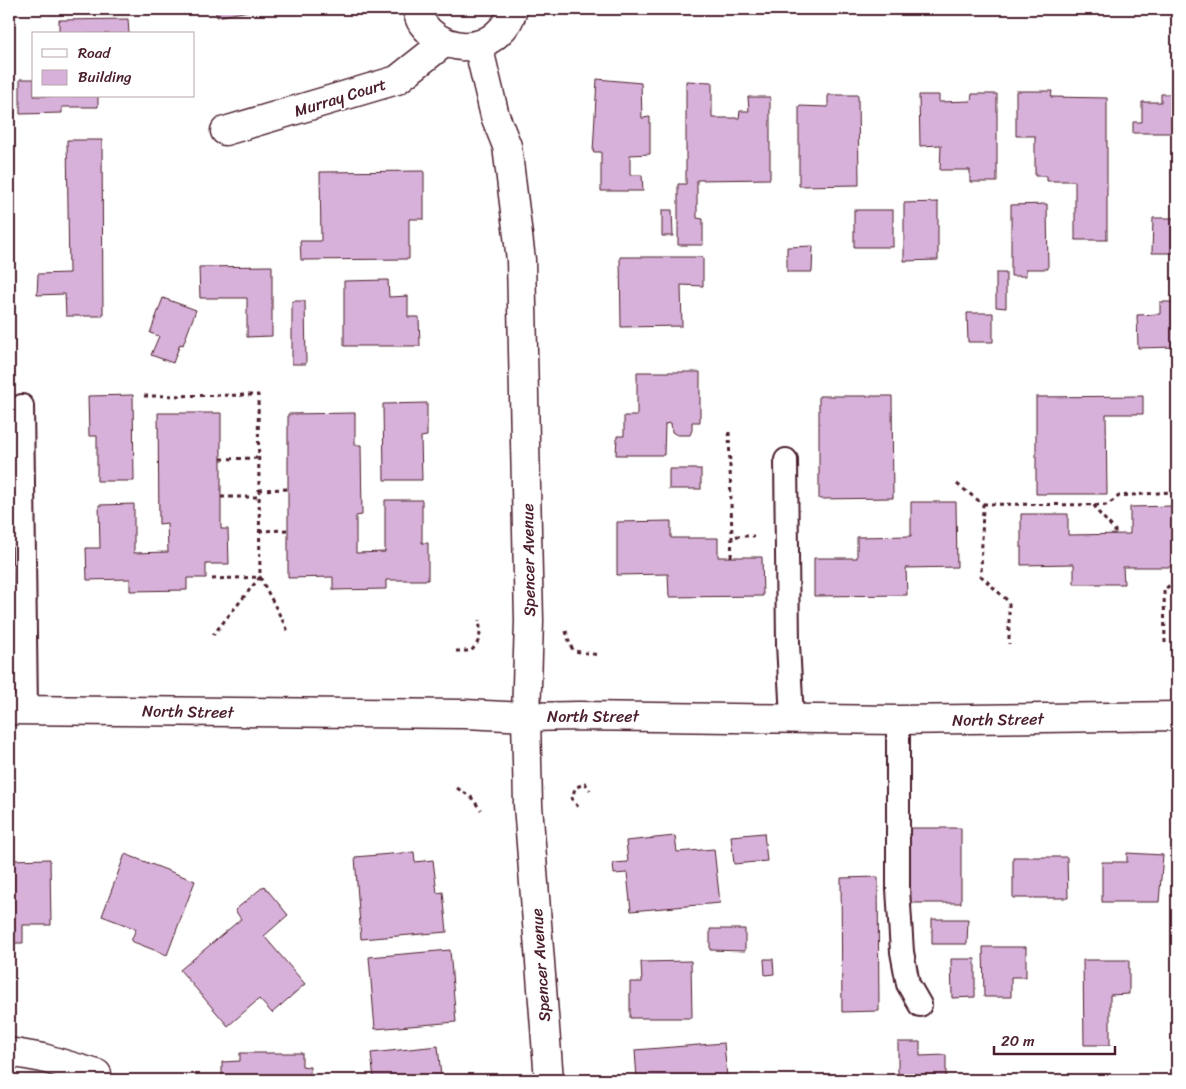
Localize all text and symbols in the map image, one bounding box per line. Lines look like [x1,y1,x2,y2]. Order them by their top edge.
legend [32,32,195,98]
text: Road [78,40,111,66]
text: Building [78,64,132,90]
street label: Murray Court [290,70,390,125]
street label: Spencer Avenue [513,503,544,617]
street label: North Street [142,696,235,727]
street label: North Street [547,702,639,731]
street label: North Street [952,704,1045,735]
street label: Spencer Avenue [522,907,559,1023]
scale bar [994,1024,1115,1056]
text: 20 m [1001,1028,1035,1054]

